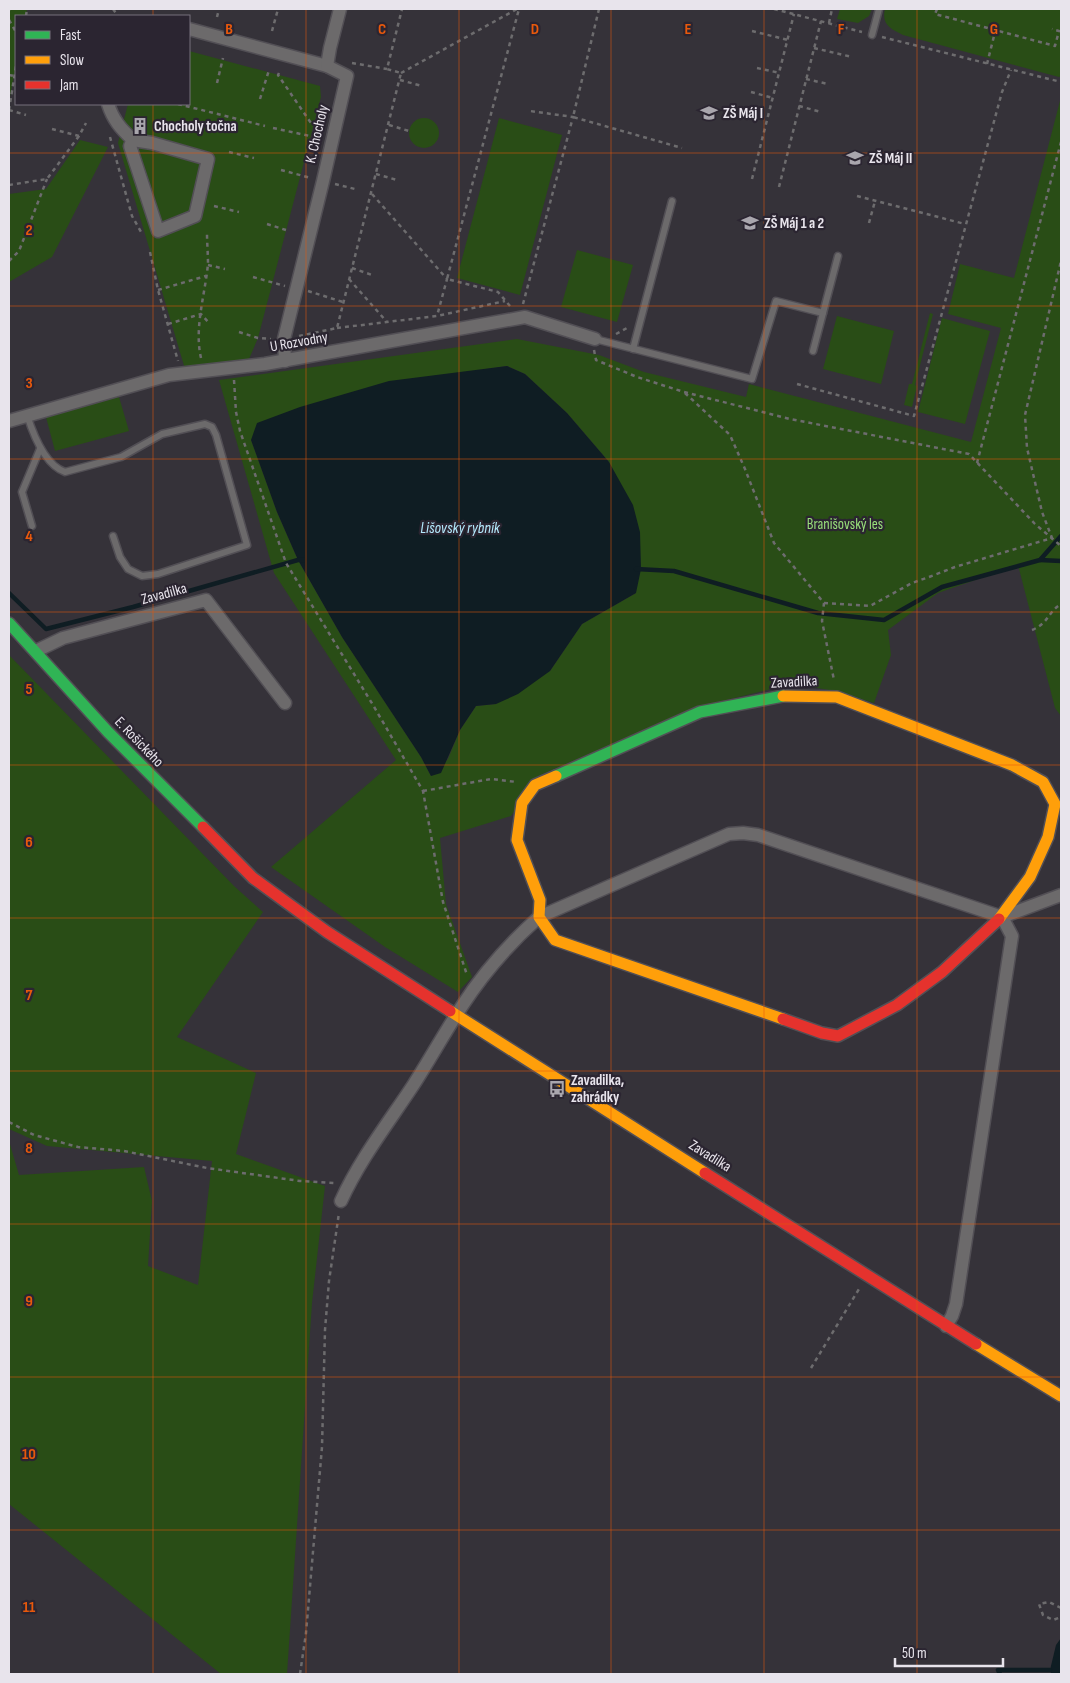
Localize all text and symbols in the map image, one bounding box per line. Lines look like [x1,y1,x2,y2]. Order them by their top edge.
legend [15,15,190,105]
text: B [225,20,233,39]
text: C [378,20,386,39]
text: D [531,20,539,39]
text: E [685,20,692,39]
text: F [838,20,845,39]
text: G [990,20,998,39]
text: Fast [60,26,82,45]
text: Slow [60,51,84,70]
text: Jam [59,76,78,95]
street label: K. Chocholy [301,103,333,165]
school or university icon: ZŠ Máj I [699,103,719,123]
place label: ZŠ Máj I [723,104,763,123]
building icon: Chocholy točna [130,116,150,136]
place label: Chocholy točna [154,117,237,136]
school or university icon: ZŠ Máj II [845,148,865,168]
place label: ZŠ Máj II [869,149,912,168]
school or university icon: ZŠ Máj 1 a 2 [740,213,760,233]
place label: ZŠ Máj 1 a 2 [764,214,824,233]
text: 2 [25,221,33,240]
street label: U Rozvodny [269,328,330,356]
text: 3 [25,374,33,393]
park label: Branišovský les [807,515,883,534]
water label: Lišovský rybník [420,519,501,538]
text: 4 [25,527,33,546]
street label: Zavadilka [139,579,189,609]
street label: Zavadilka [770,671,818,693]
text: 5 [25,680,33,699]
street label: E. Rošického [110,713,168,771]
text: 6 [25,833,33,852]
text: 7 [26,986,33,1005]
place label: Zavadilka, zahrádky [571,1071,625,1107]
bus stop icon: Zavadilka, zahrádky [547,1079,567,1099]
street label: Zavadilka [685,1136,735,1176]
text: 8 [25,1139,33,1158]
text: 9 [25,1292,33,1311]
text: 10 [22,1445,36,1464]
text: 11 [23,1598,36,1617]
scale bar [895,1636,1002,1668]
text: 50 m [902,1644,927,1663]

